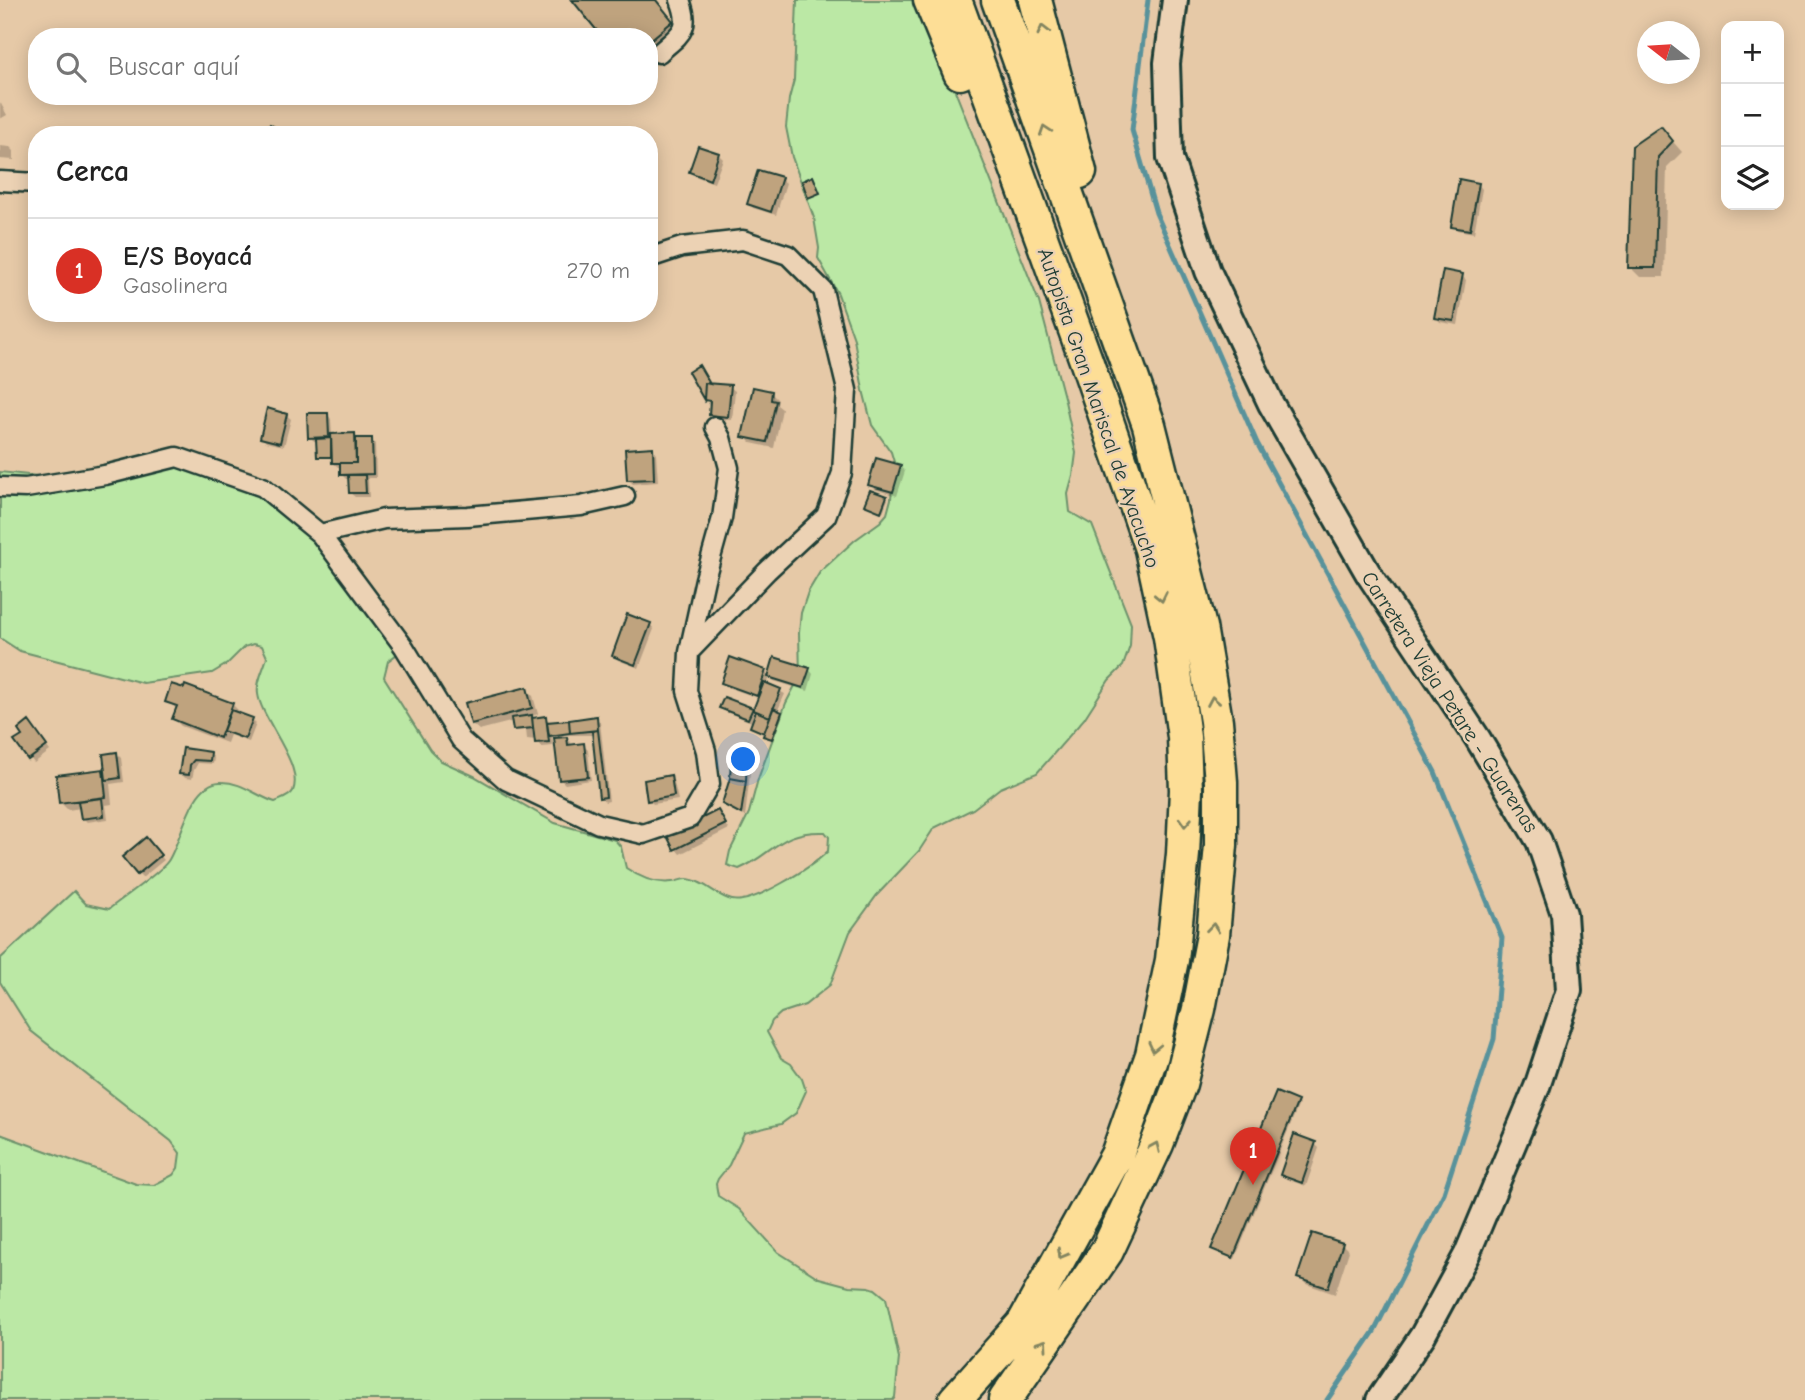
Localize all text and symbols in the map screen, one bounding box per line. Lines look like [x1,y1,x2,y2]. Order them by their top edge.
north arrow [1637,21,1700,84]
map controls [1721,21,1784,210]
button: + [1721,21,1784,84]
one-way arrow [1037,24,1051,36]
search box [28,28,658,105]
icon: search [52,48,90,86]
text: Buscar aquí [108,52,239,82]
button: − [1721,84,1784,147]
one-way arrow [1039,125,1053,137]
button: layers [1721,147,1784,210]
text: Cerca [56,154,129,189]
text: E/S Boyacá [123,242,252,272]
street label: Autopista Gran Mariscal de Ayacucho [1033,245,1165,571]
text: 1 [74,257,84,284]
text: 270 m [566,257,630,284]
text: Gasolinera [123,272,228,299]
street label: Carretera Vieja Petare - Guarenas [1356,567,1544,837]
one-way arrow [1153,591,1168,603]
one-way arrow [1206,695,1221,707]
your location [726,742,760,776]
one-way arrow [1177,817,1192,828]
one-way arrow [1206,922,1221,934]
one-way arrow [1147,1041,1162,1053]
pin: 1 [1230,1127,1276,1185]
one-way arrow [1147,1141,1161,1154]
one-way arrow [1057,1247,1070,1260]
one-way arrow [1035,1339,1047,1352]

